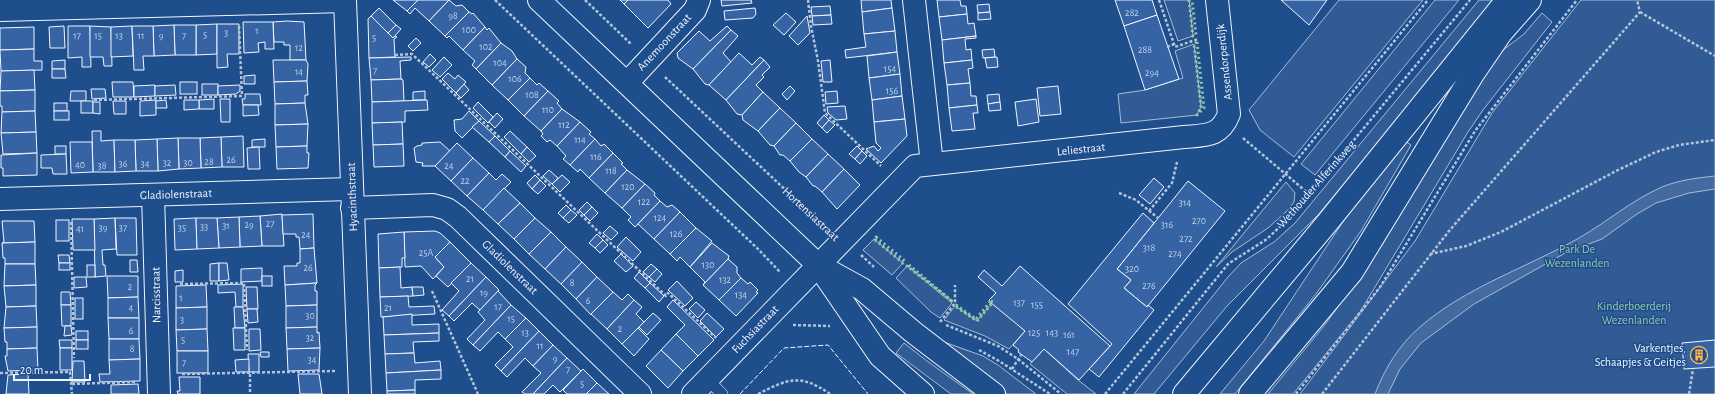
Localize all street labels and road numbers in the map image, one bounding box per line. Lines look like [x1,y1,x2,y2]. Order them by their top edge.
street label: Anemoonstraat [635,11,693,73]
street label: Assendorperdijk [1214,23,1235,101]
street label: Wethouder Alferinkweg [1275,138,1357,230]
street label: Leliestraat [1056,140,1106,158]
street label: Hyacinthstraat [345,162,360,232]
street label: Hortensiastraat [780,185,842,243]
street label: Gladiolenstraat [140,187,212,201]
street label: Gladiolenstraat [480,238,540,297]
street label: Narcisstraat [150,267,162,323]
street label: Fuchsiastraat [729,303,781,355]

